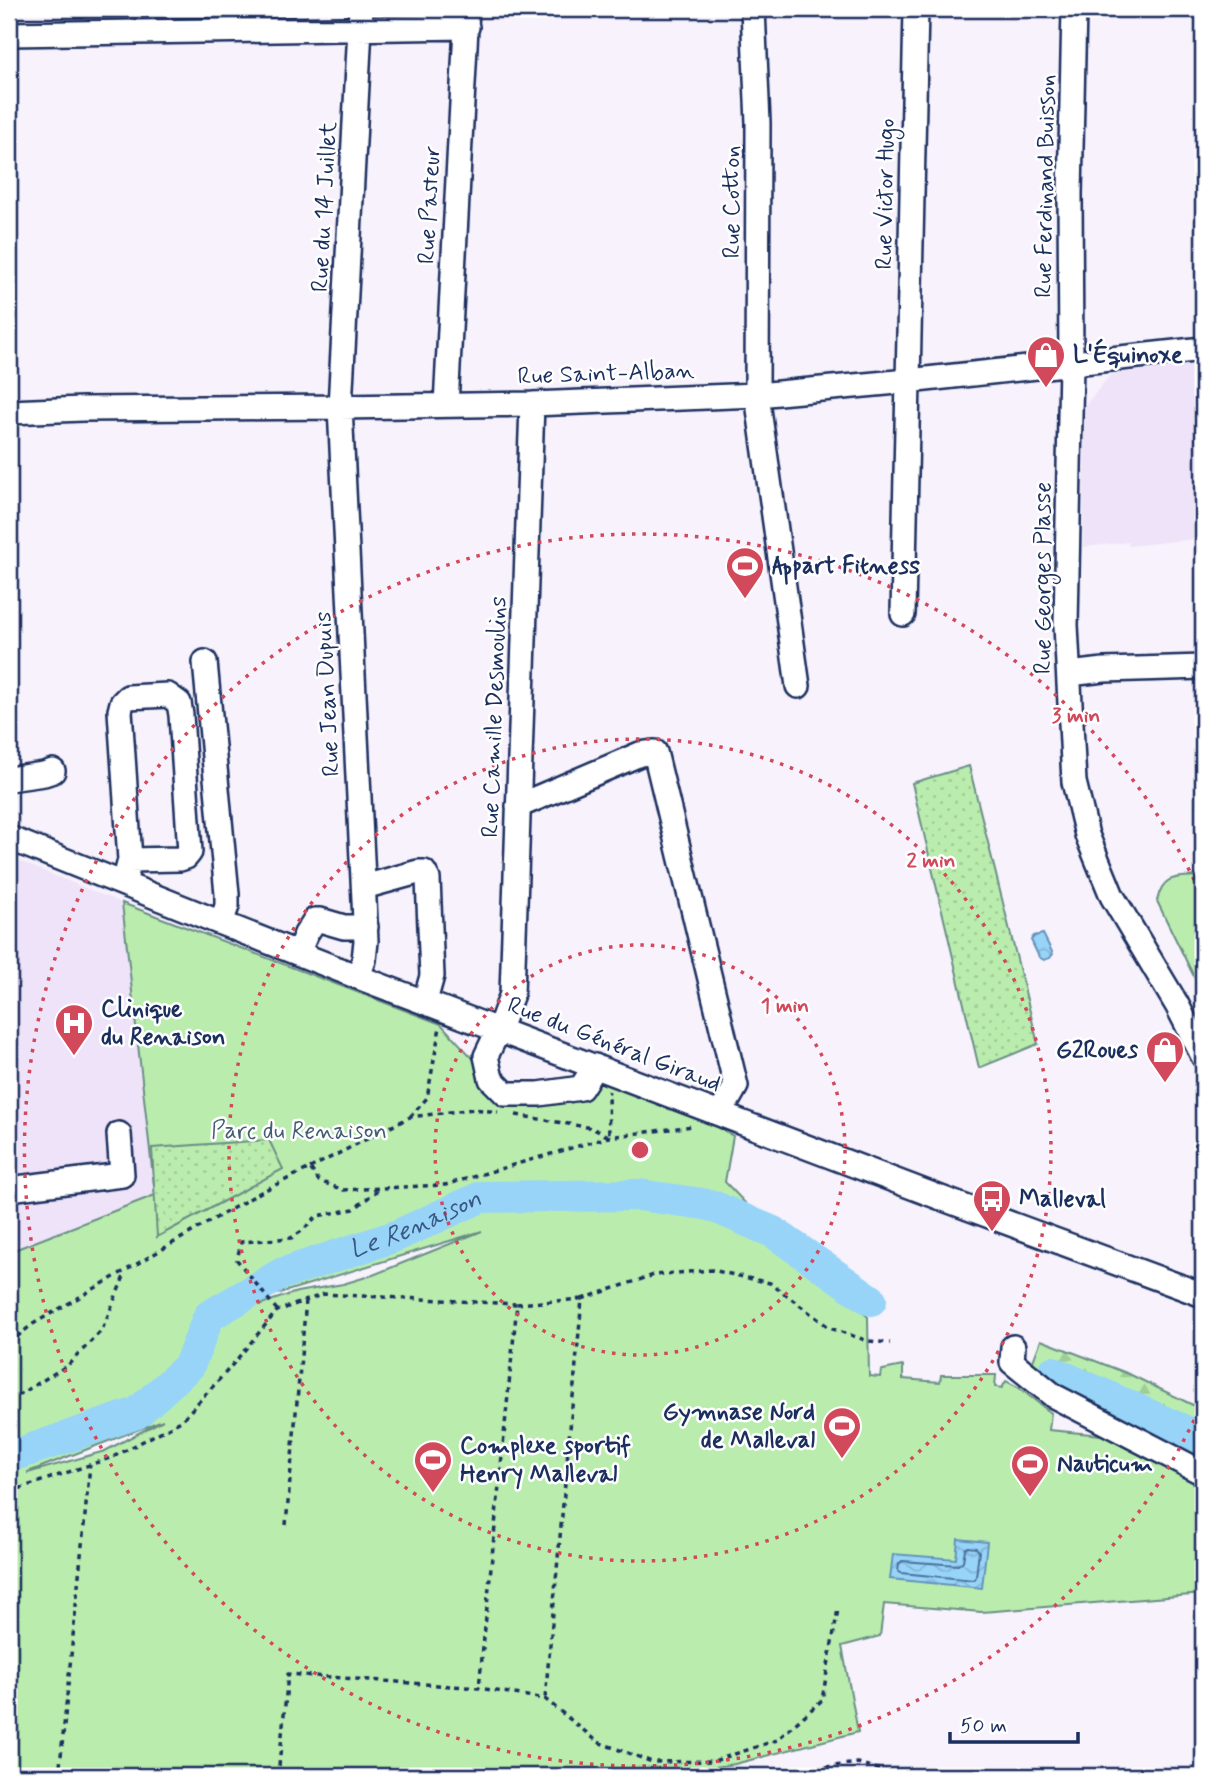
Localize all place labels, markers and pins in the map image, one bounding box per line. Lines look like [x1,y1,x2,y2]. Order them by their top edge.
shop icon: L'Équinoxe [1025,334,1067,389]
place label: L'Équinoxe [1073,338,1183,371]
sports icon: Appart Fitness [724,545,766,600]
place label: Appart Fitness [772,551,920,585]
place label: Clinique du Renaison [101,994,225,1053]
hospital icon: Clinique du Renaison [53,1002,95,1057]
shop icon: G2Roues [1144,1029,1186,1084]
place label: G2Roues [1056,1035,1138,1066]
centre of rings [628,1138,652,1162]
bus stop icon: Malleval [971,1178,1013,1233]
place label: Malleval [1019,1184,1106,1215]
place label: Gymnase Nord de Malleval [663,1397,815,1456]
sports icon: Gymnase Nord de Malleval [821,1405,863,1460]
place label: Complexe sportif Henry Malleval [460,1431,632,1490]
sports icon: Complexe sportif Henry Malleval [412,1439,454,1494]
sports icon: Nauticum [1009,1443,1051,1498]
place label: Nauticum [1057,1449,1153,1480]

